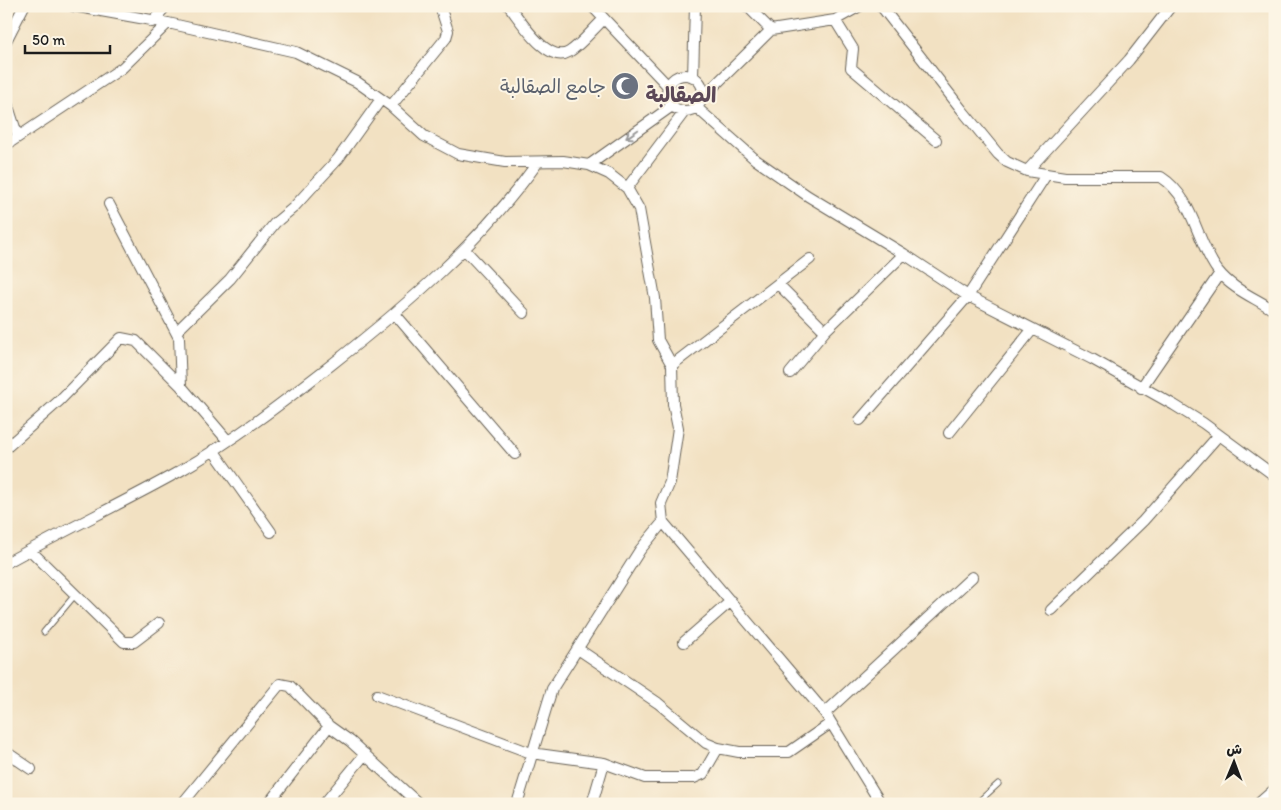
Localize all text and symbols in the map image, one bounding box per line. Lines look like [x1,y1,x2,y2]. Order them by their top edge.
scale bar [25,22,110,54]
text: 50 m [32,31,65,49]
mosque icon: جامع الصقالبة [610,71,640,101]
place label: جامع الصقالبة [500,75,606,100]
district label: الصقالبة [646,82,716,108]
one-way arrow [625,129,639,139]
north arrow [1208,738,1258,788]
text: ش [1226,741,1242,758]

